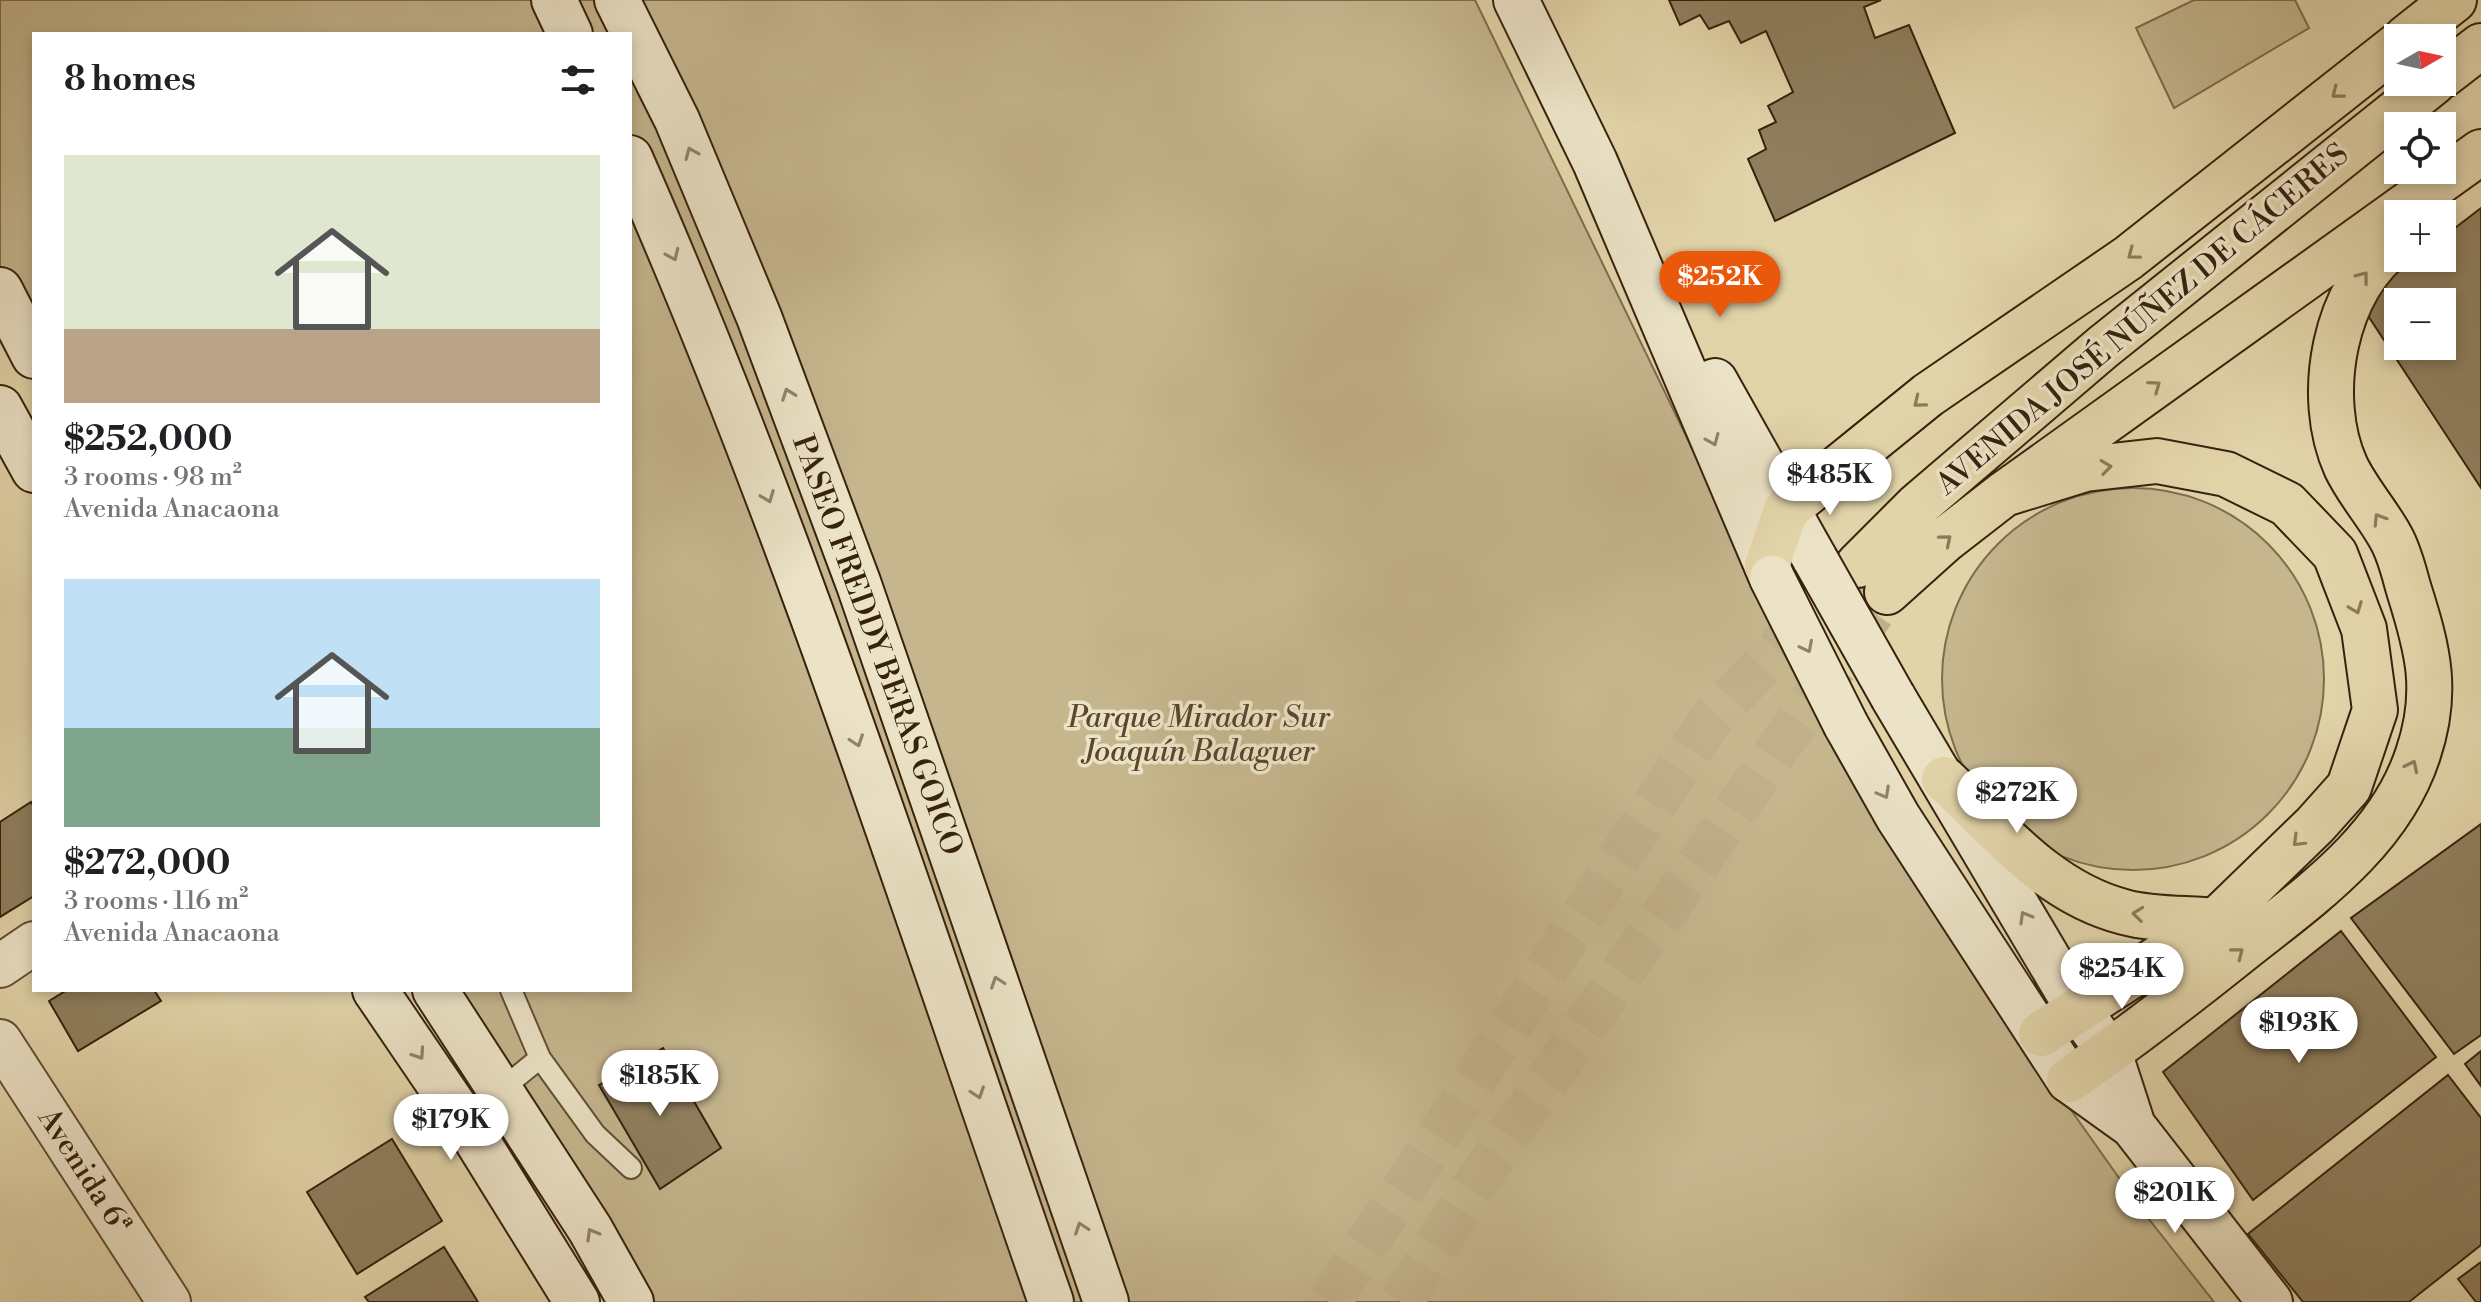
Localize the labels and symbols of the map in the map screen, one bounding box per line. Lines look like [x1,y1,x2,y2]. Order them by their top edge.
north arrow [2384,24,2456,96]
one-way arrow [2332,83,2346,98]
street label: AVENIDA JOSÉ NÚÑEZ DE CÁCERES [1926,134,2357,504]
one-way arrow [684,147,701,161]
one-way arrow [2127,245,2142,259]
one-way arrow [663,247,679,261]
pin: $252K [1664,251,1776,319]
one-way arrow [2354,271,2368,286]
one-way arrow [2146,381,2161,396]
one-way arrow [781,388,798,402]
one-way arrow [1914,392,1928,407]
street label: PASEO FREDDY BERAS GOICO [783,430,971,861]
one-way arrow [1704,431,1720,446]
pin: $485K [1774,449,1886,517]
one-way arrow [2100,458,2113,475]
one-way arrow [759,489,775,503]
one-way arrow [2374,513,2389,528]
one-way arrow [1936,535,1951,550]
one-way arrow [2346,600,2363,614]
one-way arrow [1798,639,1813,654]
park label: Parque Mirador Sur Joaquín Balaguer [1067,699,1331,771]
one-way arrow [847,733,863,747]
one-way arrow [2403,759,2418,774]
pin: $272K [1961,767,2073,835]
one-way arrow [1874,784,1890,799]
one-way arrow [2293,832,2307,846]
one-way arrow [2132,906,2145,923]
one-way arrow [2019,912,2035,926]
pin: $254K [2066,943,2178,1011]
one-way arrow [2228,949,2243,963]
one-way arrow [990,976,1006,990]
pin: $193K [2243,997,2355,1065]
one-way arrow [409,1046,424,1060]
pin: $185K [604,1050,716,1118]
one-way arrow [968,1085,984,1099]
pin: $179K [395,1094,507,1162]
street label: Avenida 6ª [29,1100,139,1242]
pin: $201K [2119,1167,2231,1235]
one-way arrow [1075,1222,1091,1236]
one-way arrow [586,1228,602,1243]

